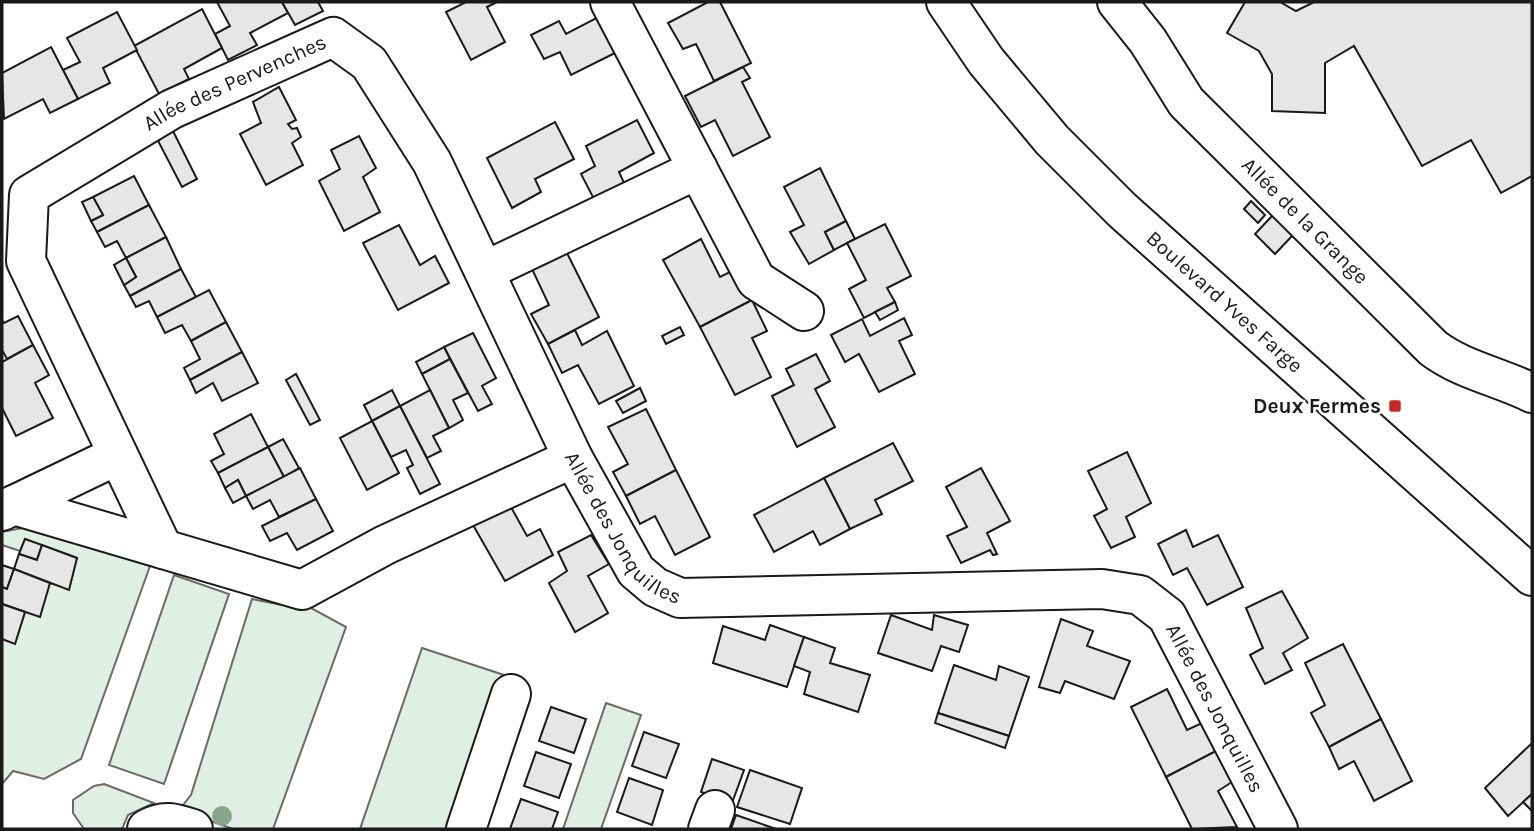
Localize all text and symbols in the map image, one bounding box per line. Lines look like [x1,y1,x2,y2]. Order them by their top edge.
street label: Allée des Pervenches [139,30,330,135]
street label: Allée de la Grange [1237,153,1374,289]
street label: Boulevard Yves Farge [1142,226,1308,378]
place label: Deux Fermes [1253,394,1381,418]
marker: Deux Fermes [1387,398,1403,414]
street label: Allée des Jonquilles [560,447,685,609]
street label: Allée des Jonquilles [1161,620,1269,797]

